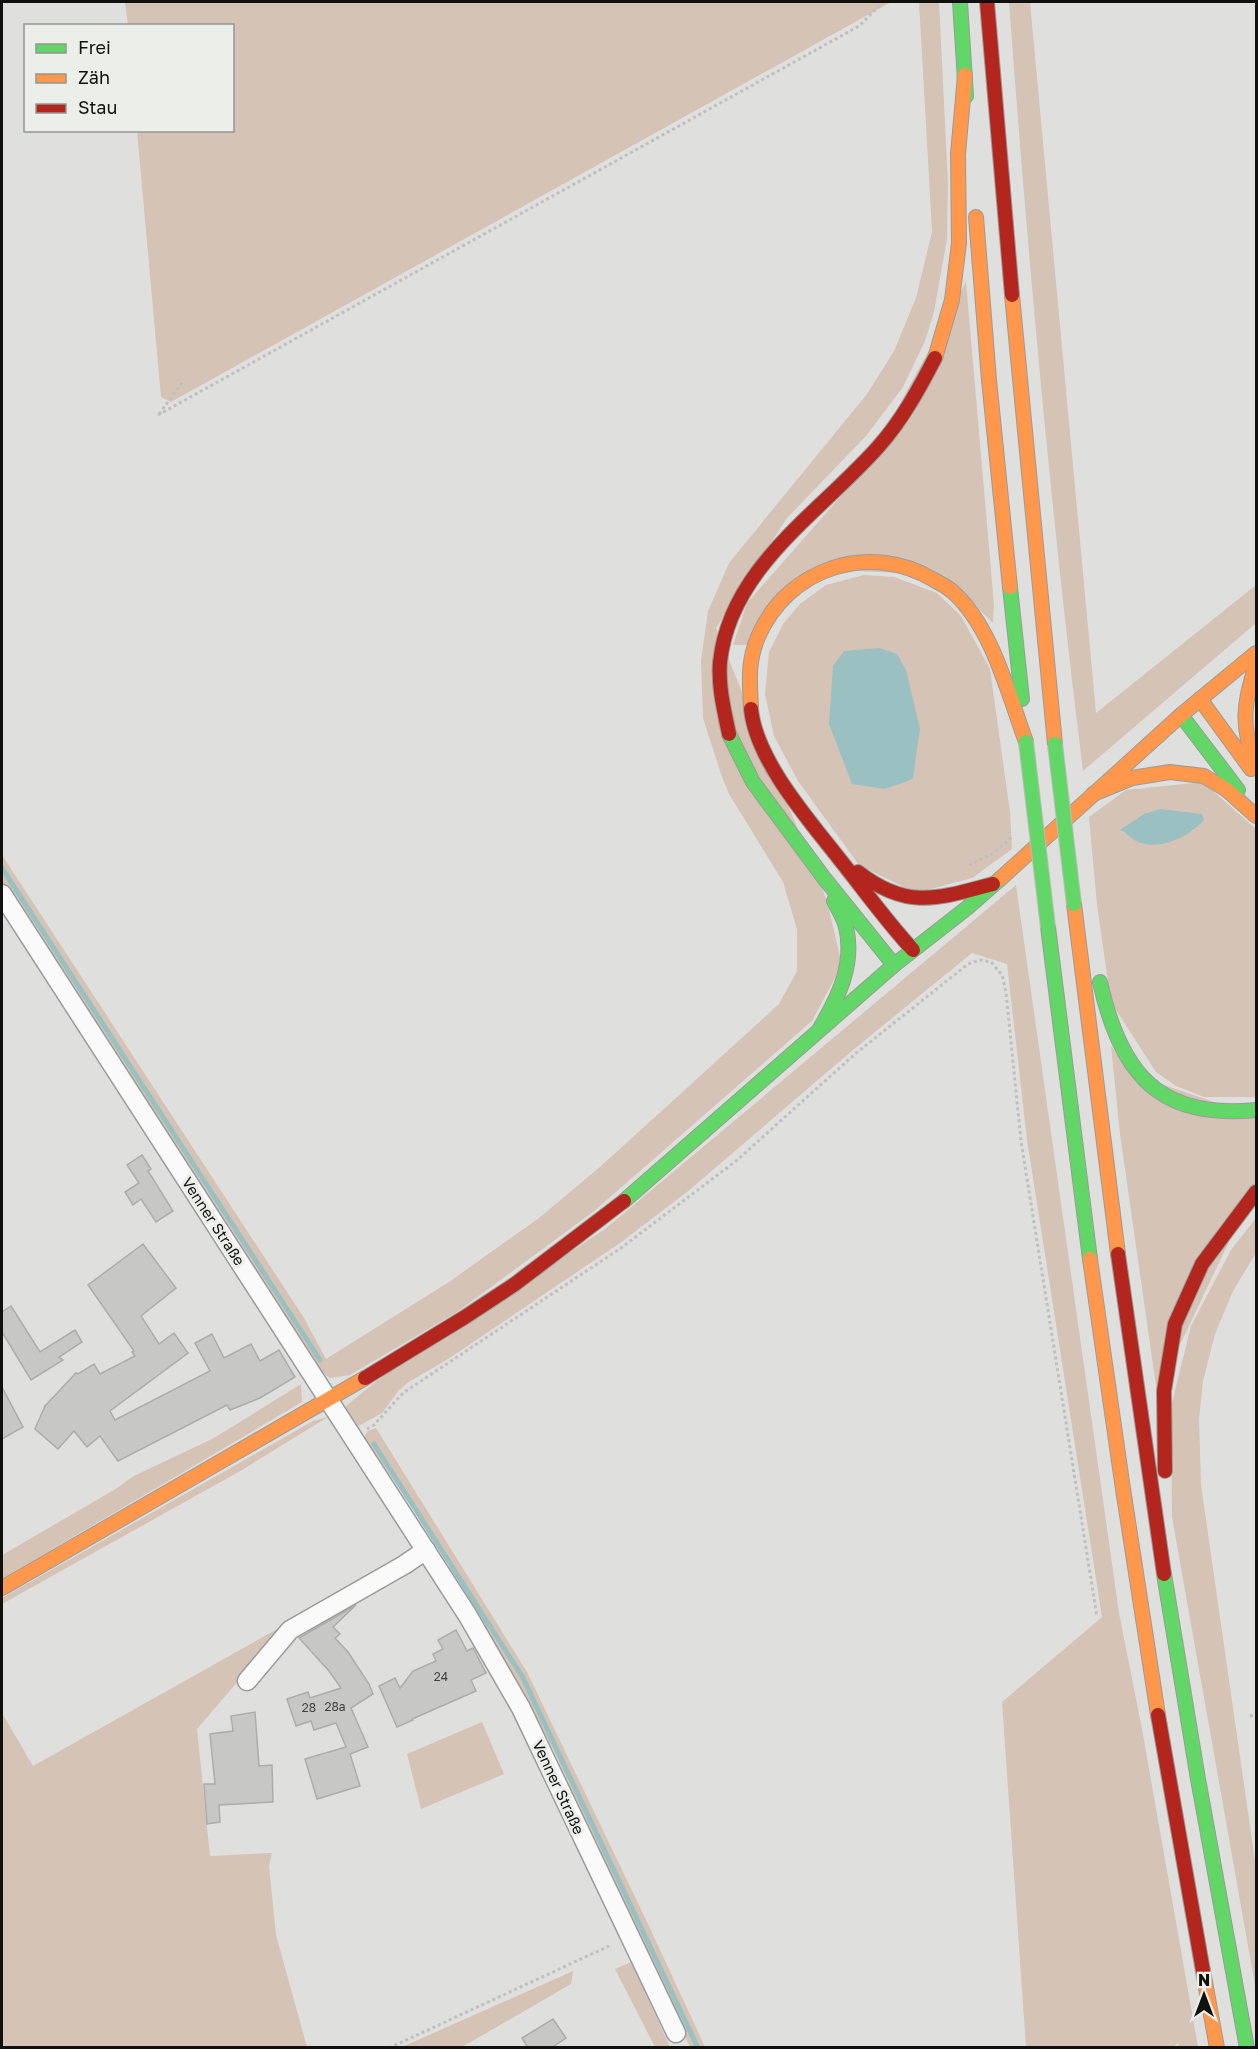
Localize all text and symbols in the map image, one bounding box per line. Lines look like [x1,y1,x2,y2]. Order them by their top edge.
legend [24,24,234,132]
text: Frei [78,36,111,58]
text: Zäh [78,66,110,88]
text: Stau [78,96,117,118]
street label: Venner Straße [179,1174,249,1269]
house number: 24 [434,1669,448,1684]
house number: 28a [324,1699,346,1714]
house number: 28 [302,1700,316,1715]
street label: Venner Straße [529,1737,589,1837]
north arrow [1174,1965,1234,2025]
text: N [1198,1970,1210,1990]

